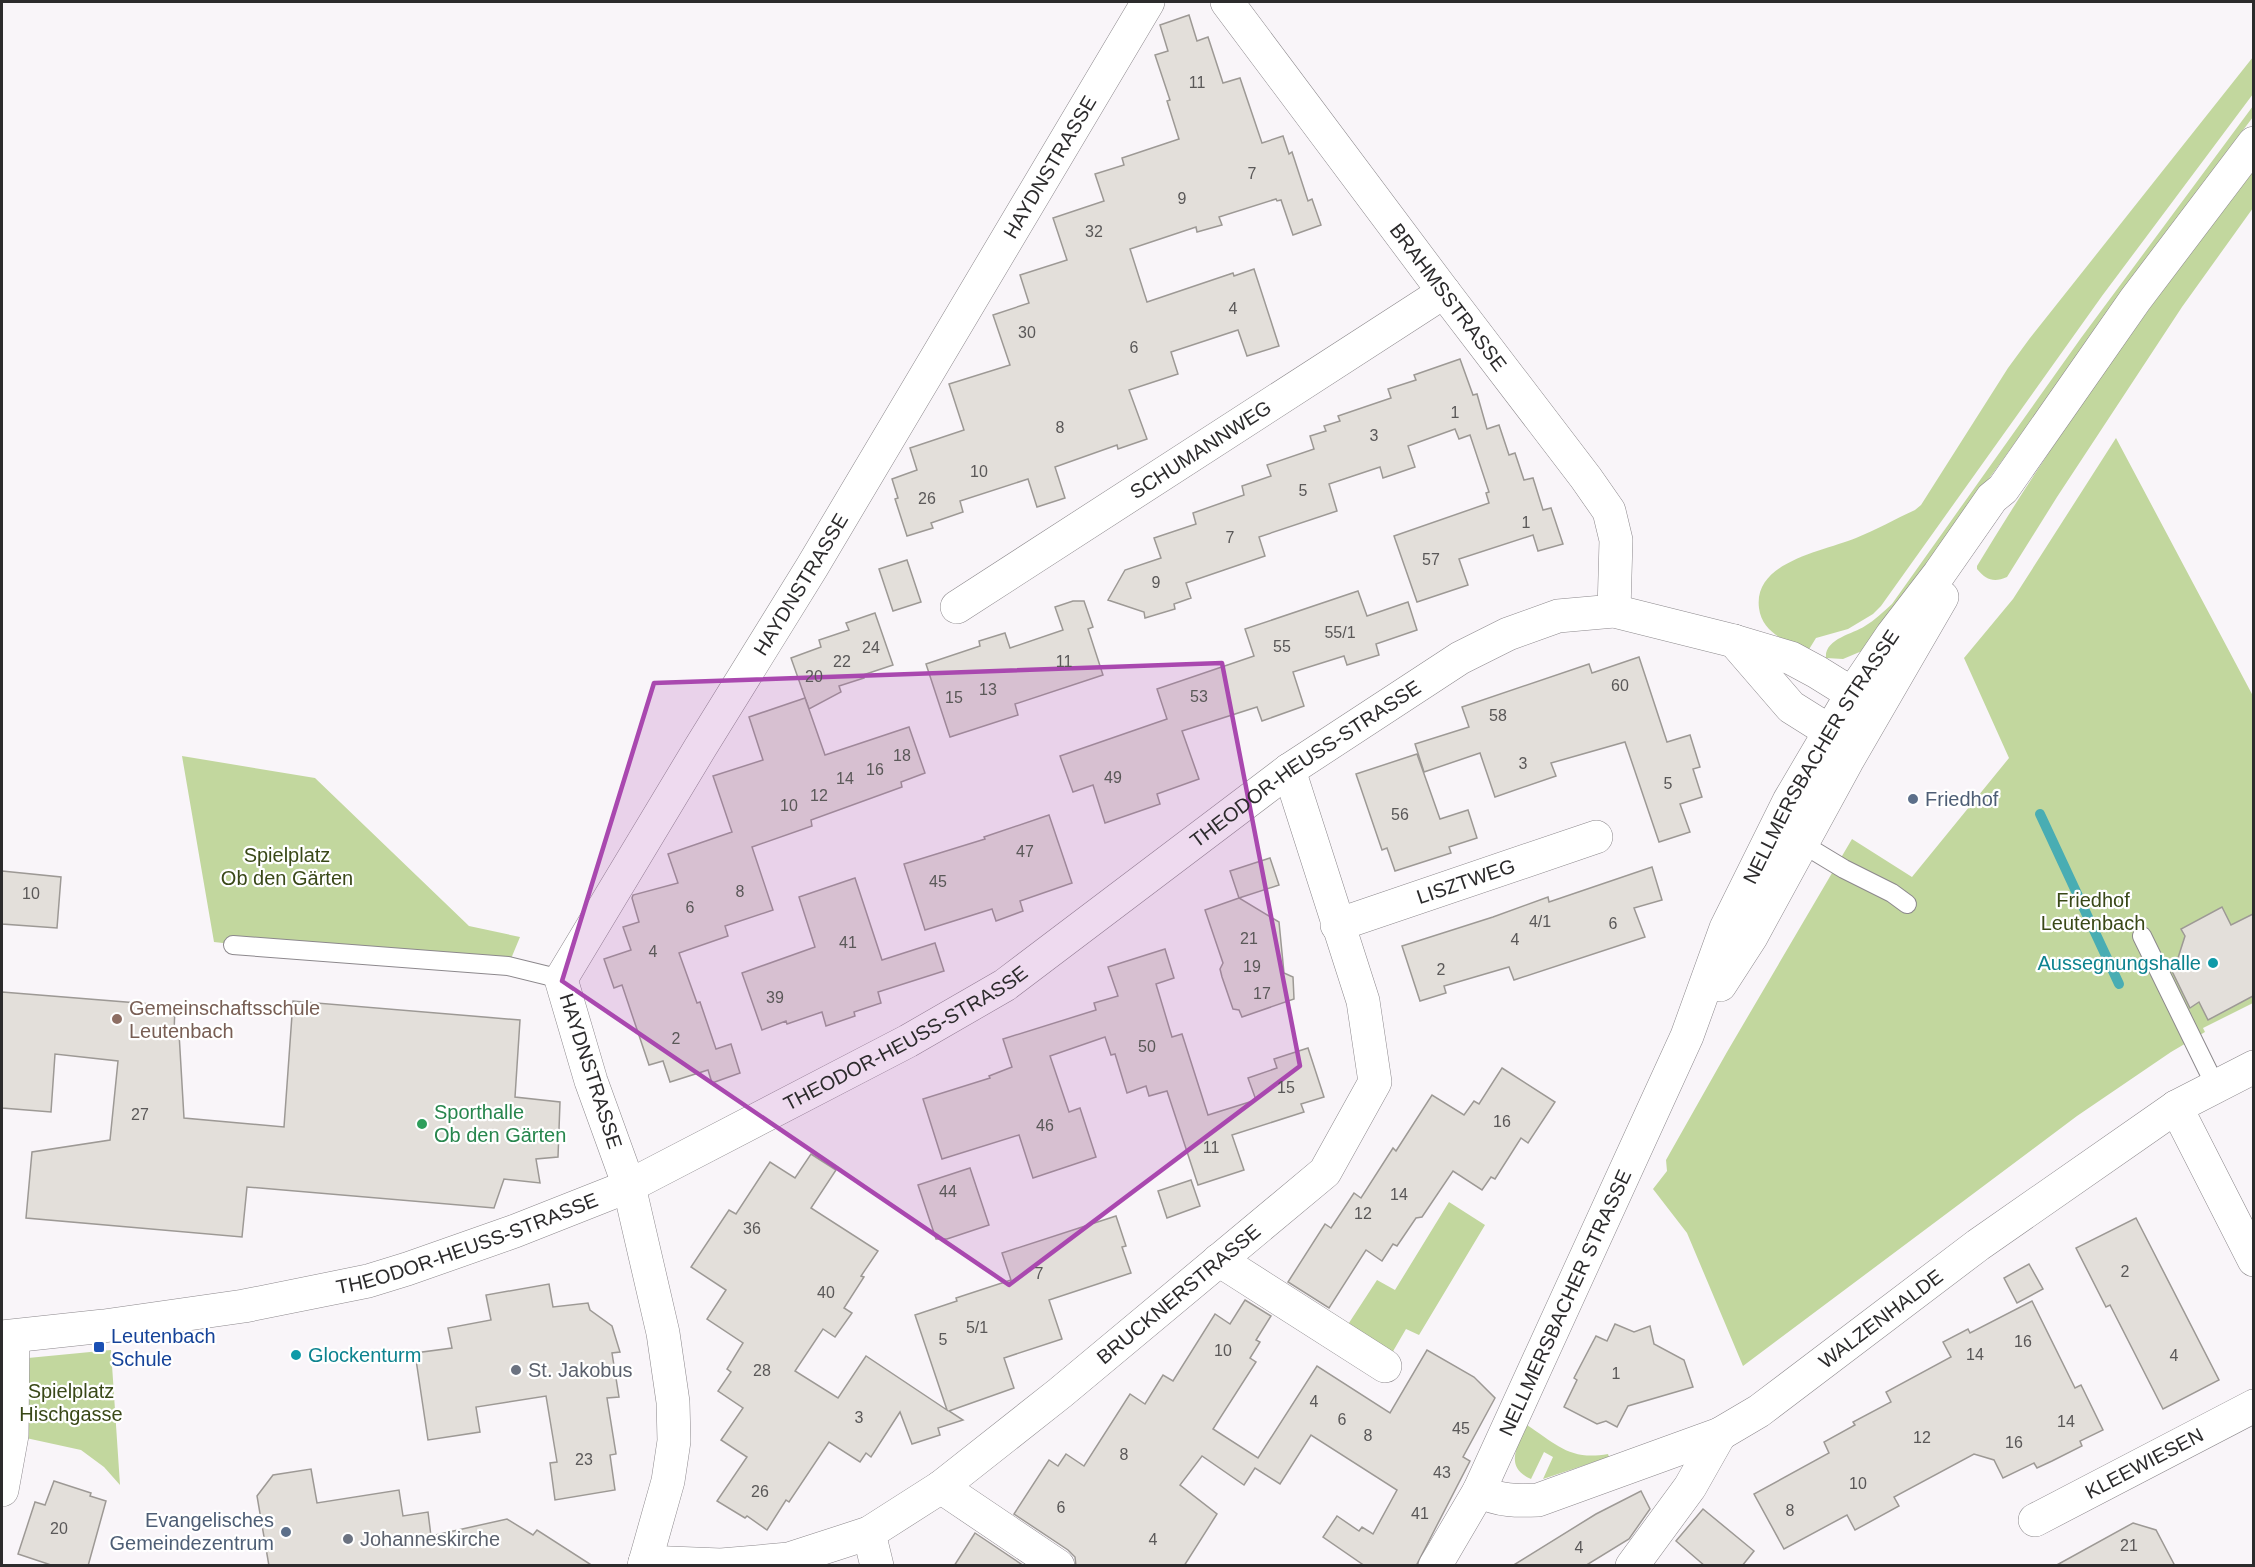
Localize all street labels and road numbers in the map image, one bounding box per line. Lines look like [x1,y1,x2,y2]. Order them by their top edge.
street label: HAYDNSTRASSE [999,92,1101,242]
street label: BRAHMSSTRASSE [1386,219,1511,375]
street label: SCHUMANNWEG [1126,396,1275,503]
street label: HAYDNSTRASSE [749,510,852,659]
street label: NELLMERSBACHER STRASSE [1739,626,1903,887]
street label: THEODOR-HEUSS-STRASSE [1186,676,1425,852]
street label: LISZTWEG [1414,854,1518,908]
street label: THEODOR-HEUSS-STRASSE [780,961,1032,1115]
street label: HAYDNSTRASSE [556,991,626,1151]
street label: NELLMERSBACHER STRASSE [1495,1166,1635,1439]
street label: THEODOR-HEUSS-STRASSE [334,1188,601,1298]
street label: BRUCKNERSTRASSE [1093,1220,1265,1368]
street label: WALZENHALDE [1815,1265,1947,1373]
street label: KLEEWIESEN [2081,1423,2207,1503]

